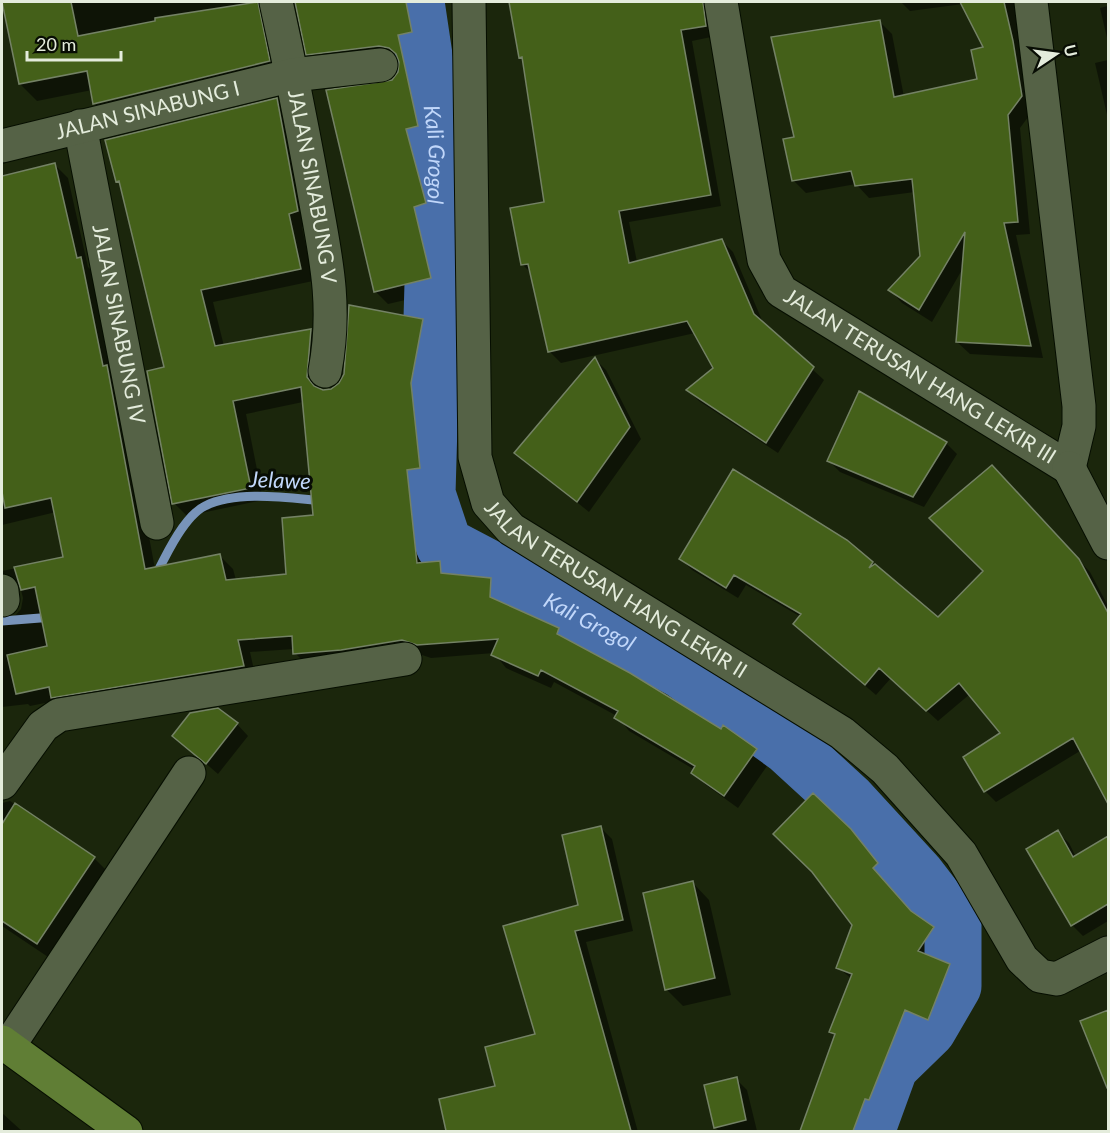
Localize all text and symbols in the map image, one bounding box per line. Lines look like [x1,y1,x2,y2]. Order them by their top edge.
scale bar [27,24,122,62]
north arrow [1026,24,1086,84]
text: 20 m [36,33,76,55]
text: U [1061,43,1082,58]
street label: JALAN SINABUNG I [53,74,242,143]
street label: JALAN SINABUNG V [284,87,343,285]
water label: Kali Grogol [419,103,451,205]
street label: JALAN SINABUNG IV [88,222,152,427]
street label: JALAN TERUSAN HANG LEKIR III [780,282,1061,468]
water label: Jelawe [248,465,311,494]
street label: JALAN TERUSAN HANG LEKIR II [480,494,752,683]
water label: Kali Grogol [540,586,640,656]

